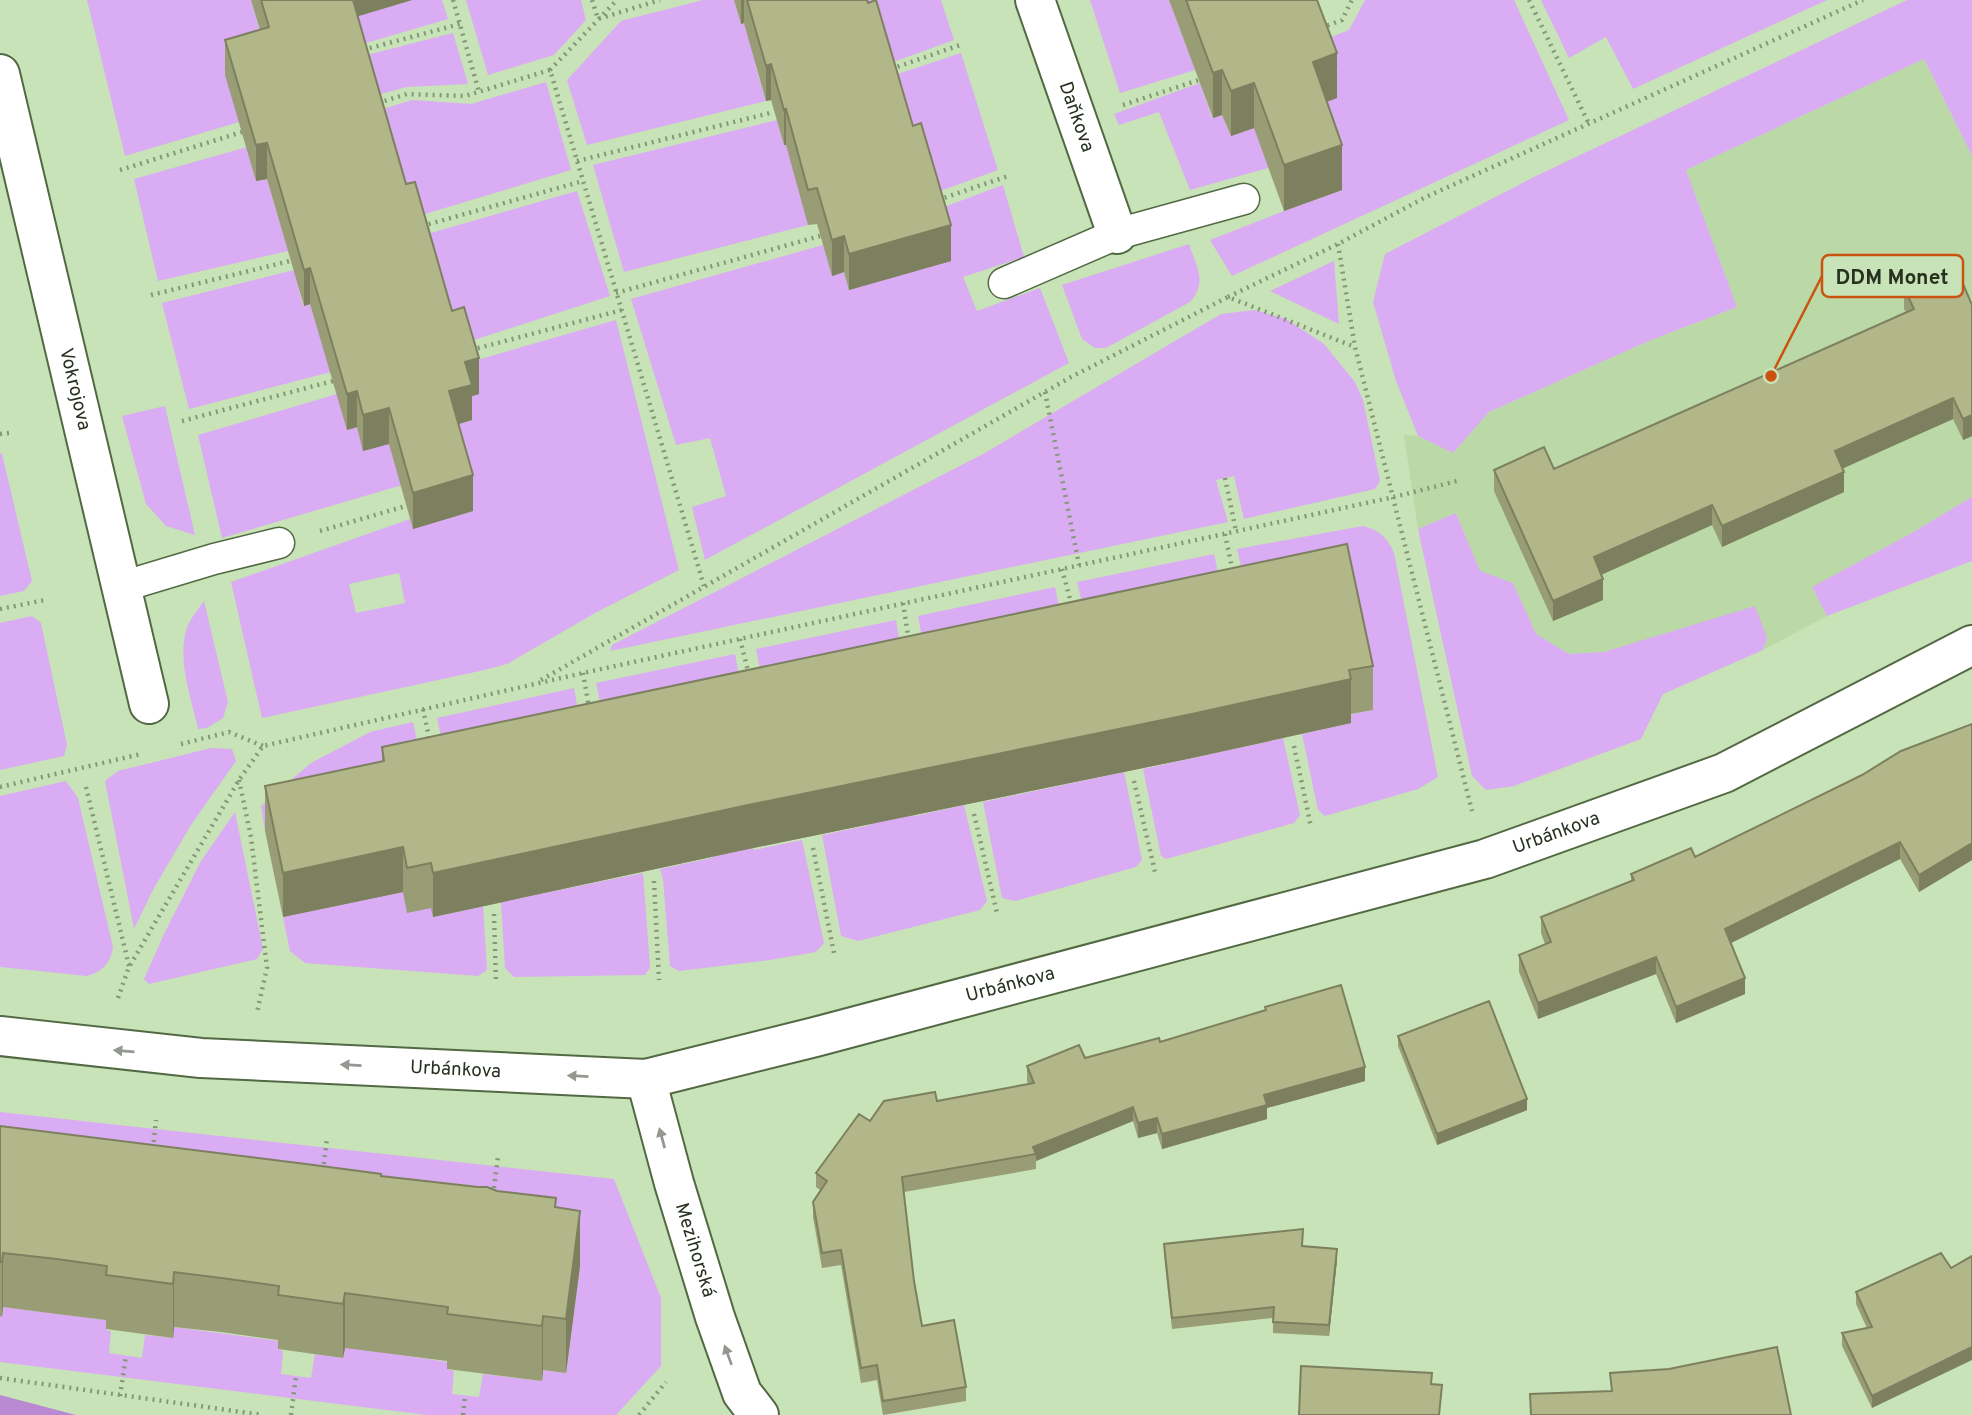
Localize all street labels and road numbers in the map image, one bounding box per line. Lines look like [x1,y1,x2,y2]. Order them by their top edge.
street label: Daňkova [1053,79,1099,155]
street label: Vokrojova [53,346,96,433]
street label: Urbánkova [1509,807,1603,860]
street label: Urbánkova [963,962,1058,1008]
street label: Urbánkova [409,1056,502,1084]
street label: Mezihorská [669,1200,720,1300]

